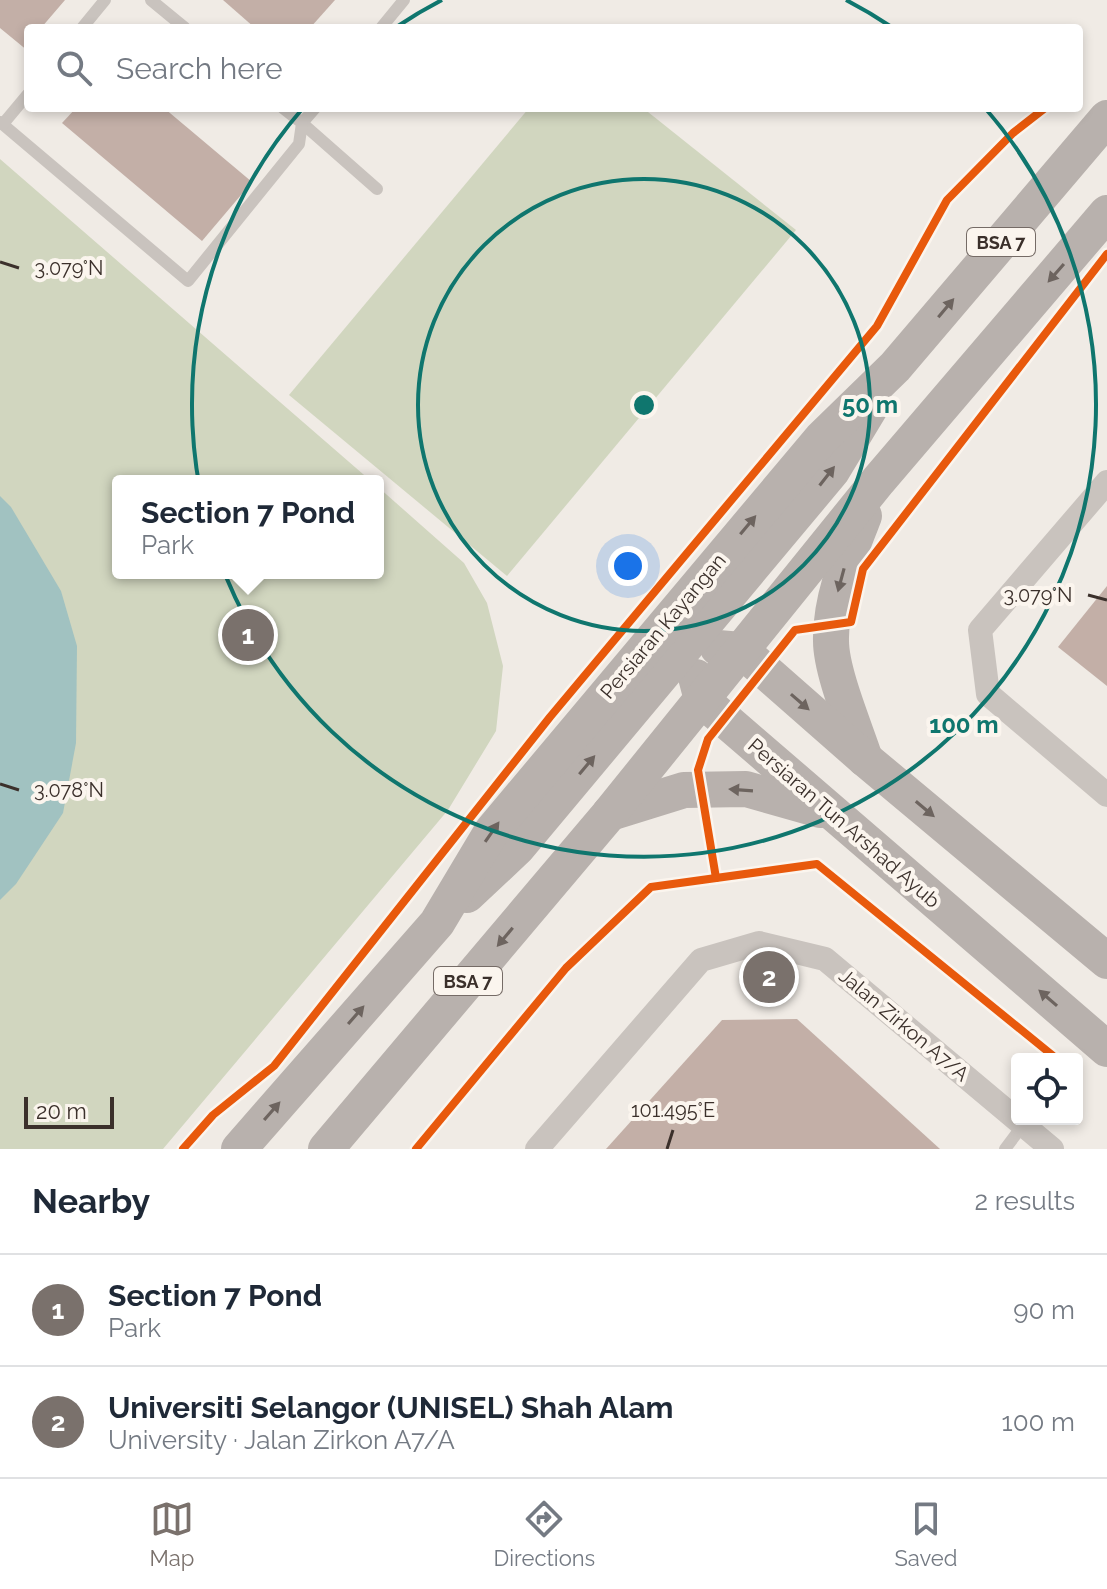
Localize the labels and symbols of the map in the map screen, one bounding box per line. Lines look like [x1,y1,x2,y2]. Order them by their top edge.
road number: BSA 7 [967,228,1035,256]
text: 3.079°N [35,256,104,280]
one-way arrow [1048,262,1065,282]
one-way arrow [936,298,954,317]
text: 50 m [842,390,898,419]
centre of rings [630,391,658,419]
one-way arrow [819,466,835,486]
one-way arrow [739,515,756,535]
your location [608,546,648,586]
street label: Persiaran Kayangan [595,549,731,703]
one-way arrow [834,568,846,593]
text: 3.079°N [1004,583,1073,607]
pin: 1 [222,605,274,665]
one-way arrow [789,693,809,710]
text: 100 m [929,710,999,739]
street label: Persiaran Tun Arshad Ayub [743,733,945,913]
one-way arrow [578,756,595,776]
text: 3.078°N [34,778,104,802]
one-way arrow [728,783,753,796]
one-way arrow [915,800,935,817]
one-way arrow [484,822,499,843]
one-way arrow [497,926,514,946]
pin: 2 [743,947,795,1007]
street label: Jalan Zirkon A7/A [834,964,974,1087]
road number: BSA 7 [434,967,502,995]
one-way arrow [1038,990,1058,1007]
one-way arrow [347,1005,365,1024]
scale bar [24,1093,114,1129]
text: 101.495°E [631,1098,715,1122]
one-way arrow [263,1102,280,1122]

